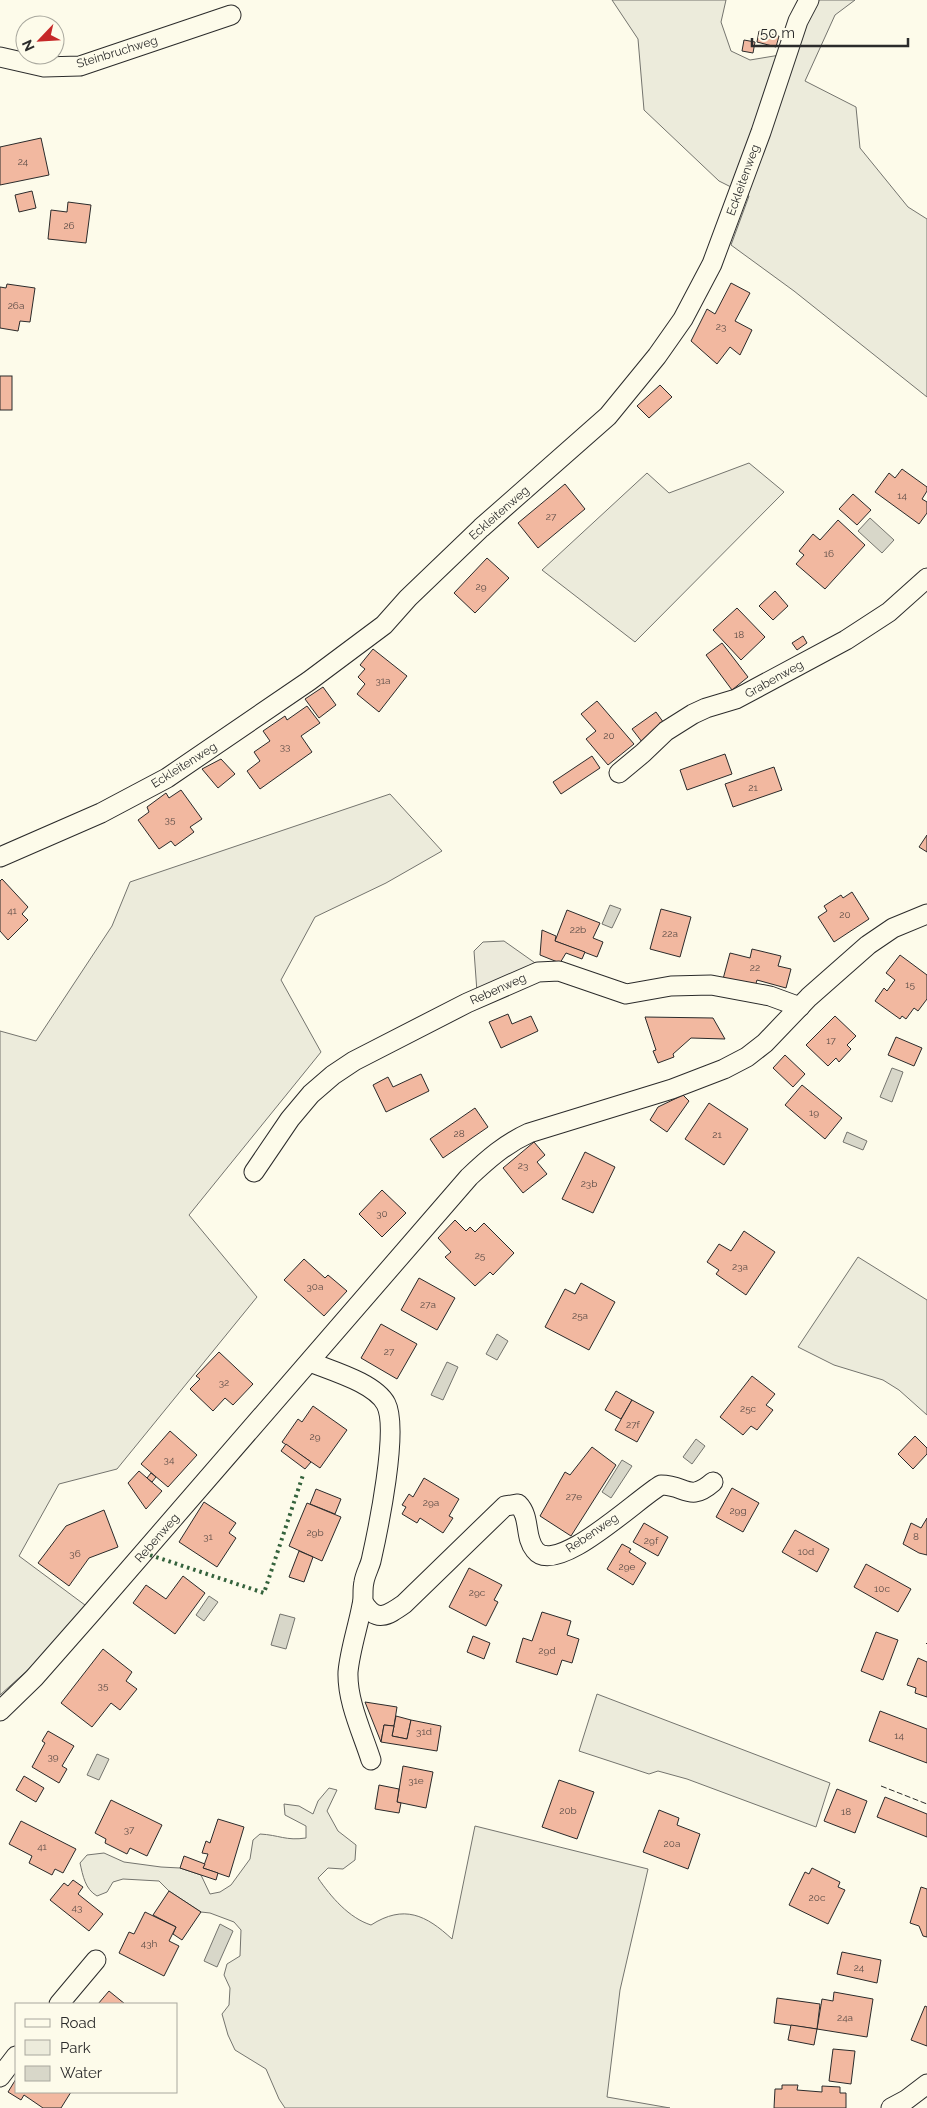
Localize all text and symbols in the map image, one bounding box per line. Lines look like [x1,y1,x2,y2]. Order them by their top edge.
north arrow [15,15,65,65]
scale bar [752,15,908,47]
text: 50 m [760,24,795,42]
street label: Steinbruchweg [75,33,159,71]
text: N [19,37,38,54]
street label: Eckleitenweg [724,142,762,218]
house number: 24 [18,156,29,167]
house number: 26 [63,220,75,231]
house number: 26a [8,300,24,311]
house number: 23 [716,321,726,332]
street label: Eckleitenweg [466,483,532,543]
house number: 14 [897,490,907,501]
house number: 27 [546,511,557,522]
house number: 16 [824,548,834,559]
house number: 29 [475,581,487,592]
house number: 18 [734,629,744,640]
street label: Grabenweg [742,657,806,701]
house number: 31a [375,675,391,686]
house number: 20 [603,730,615,741]
street label: Eckleitenweg [149,739,219,791]
house number: 33 [280,741,290,752]
house number: 21 [748,782,758,793]
house number: 35 [165,814,176,825]
house number: 41 [7,905,18,916]
house number: 20 [839,909,851,920]
house number: 22b [570,924,586,935]
house number: 22a [662,928,678,939]
house number: 22 [750,962,760,973]
street label: Rebenweg [468,970,528,1008]
house number: 15 [905,979,915,990]
house number: 17 [826,1035,836,1046]
house number: 19 [809,1107,819,1118]
house number: 28 [453,1128,465,1139]
house number: 21 [712,1129,722,1140]
house number: 23 [518,1160,528,1171]
house number: 23b [581,1178,597,1189]
house number: 30 [376,1208,388,1219]
house number: 25 [475,1250,486,1261]
house number: 23a [732,1261,748,1272]
house number: 30a [307,1281,323,1292]
house number: 27a [420,1299,436,1310]
house number: 25a [572,1310,588,1321]
house number: 27 [384,1346,395,1357]
house number: 32 [219,1377,229,1388]
house number: 25c [740,1403,757,1414]
house number: 27f [626,1419,641,1430]
house number: 29 [309,1431,321,1442]
house number: 34 [164,1454,175,1465]
house number: 27e [566,1491,582,1502]
house number: 29a [423,1497,439,1508]
house number: 29g [729,1505,747,1516]
street label: Rebenweg [563,1510,621,1556]
street label: Rebenweg [132,1511,182,1565]
house number: 29b [306,1527,324,1538]
house number: 31 [203,1531,214,1542]
house number: 8 [913,1531,919,1542]
house number: 29f [644,1535,659,1546]
house number: 10d [798,1546,814,1557]
house number: 36 [69,1548,81,1559]
house number: 29e [619,1561,636,1572]
house number: 10c [874,1583,890,1594]
house number: 29c [469,1587,486,1598]
house number: 29d [538,1645,556,1656]
house number: 35 [98,1680,109,1691]
house number: 31d [416,1726,432,1737]
house number: 14 [894,1730,904,1741]
house number: 39 [47,1751,59,1762]
house number: 31e [408,1775,424,1786]
house number: 20b [559,1805,577,1816]
house number: 18 [841,1806,851,1817]
house number: 37 [124,1824,135,1835]
house number: 20a [664,1838,680,1849]
house number: 41 [37,1841,48,1852]
house number: 20c [809,1892,826,1903]
house number: 43 [72,1902,82,1913]
house number: 43h [141,1938,157,1949]
house number: 24 [854,1962,865,1973]
legend [15,2003,178,2093]
house number: 24a [837,2012,853,2023]
text: Road [60,2014,96,2032]
text: Park [60,2039,91,2057]
text: Water [60,2064,103,2082]

